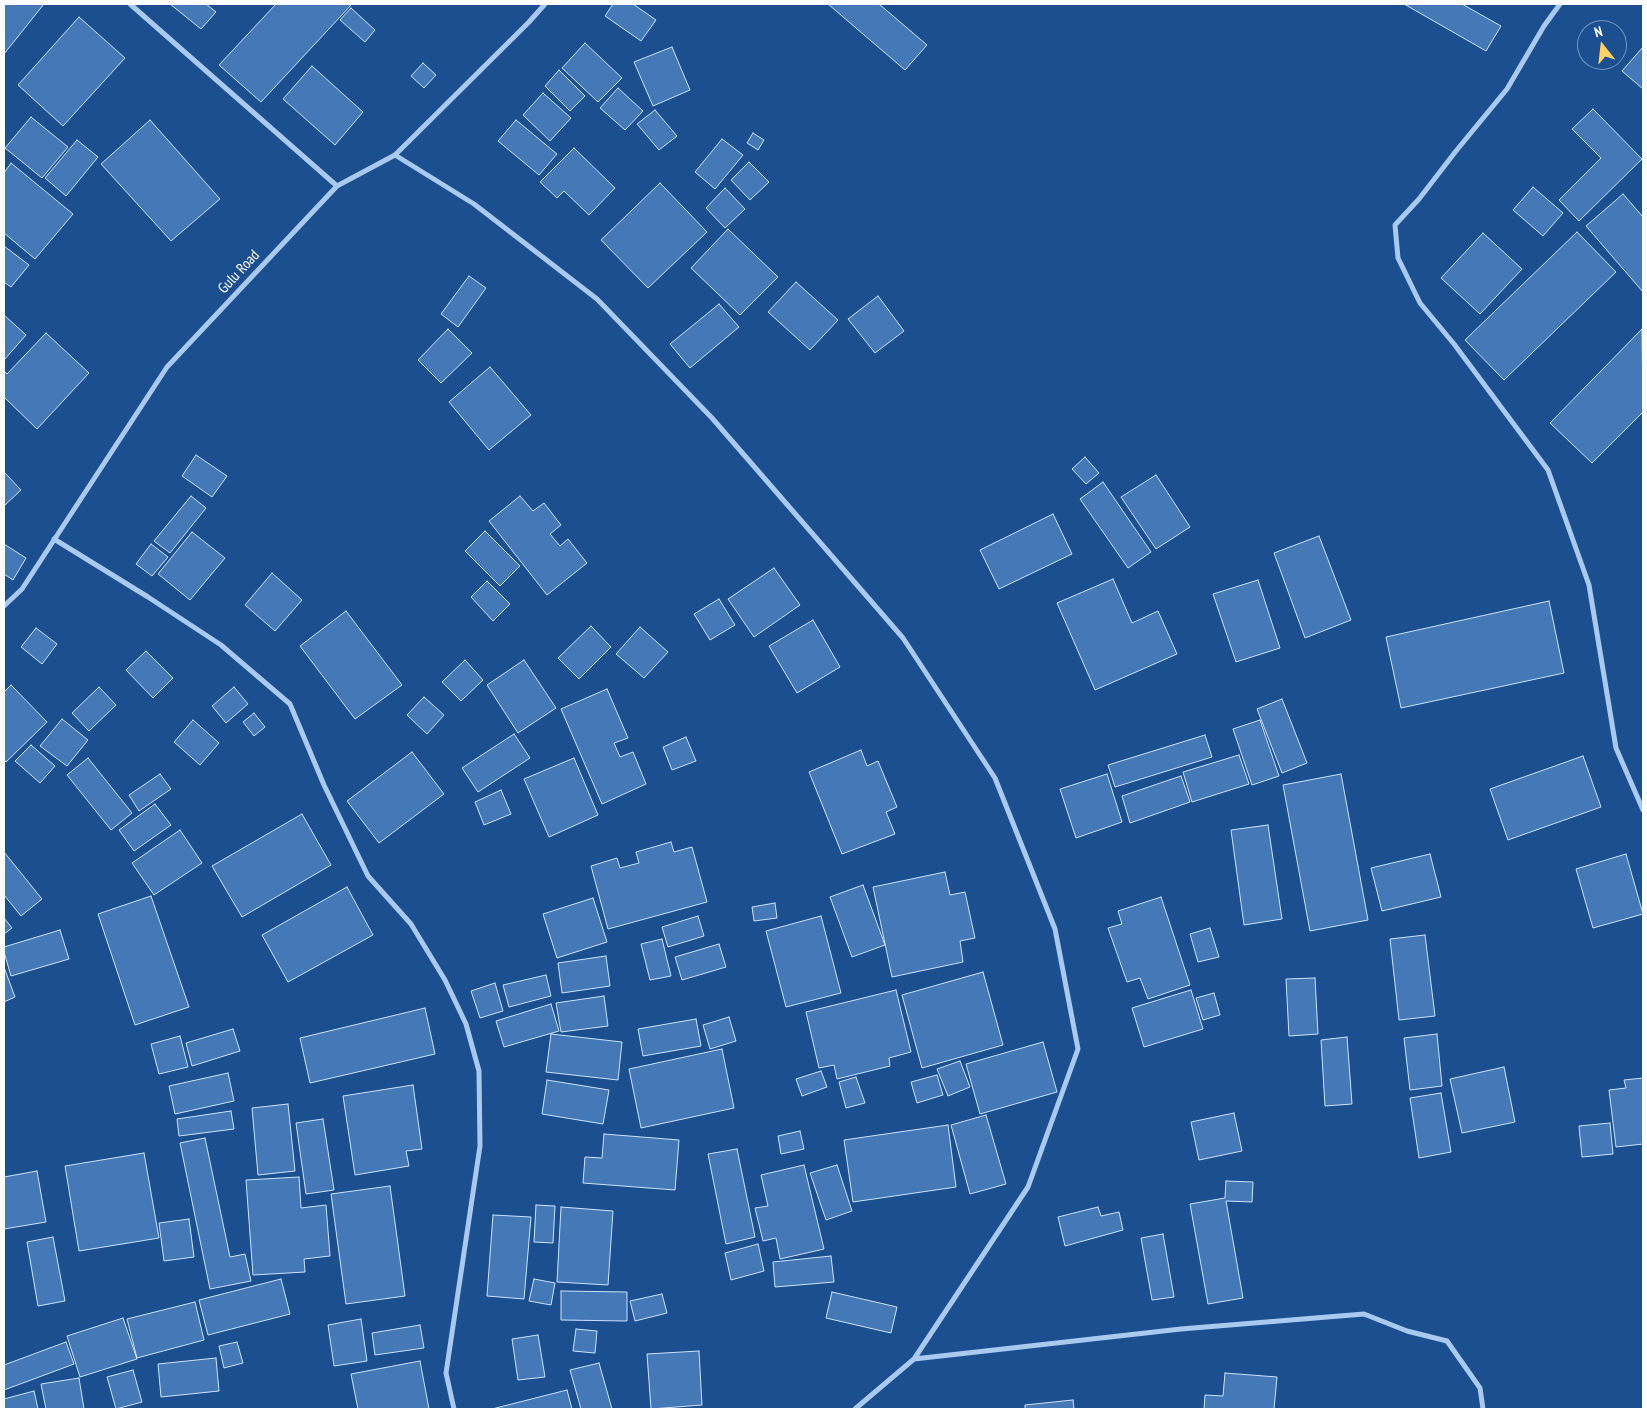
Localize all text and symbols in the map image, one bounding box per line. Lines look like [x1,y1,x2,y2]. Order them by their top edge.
north arrow [1577,20,1627,70]
text: N [1592,22,1604,41]
street label: Gulu Road [214,247,264,297]

